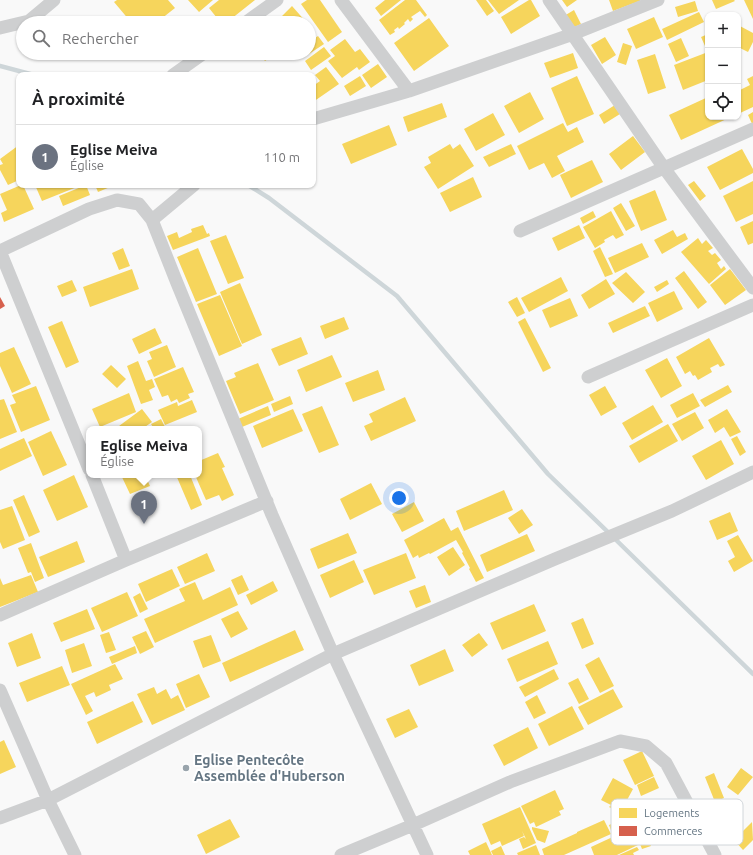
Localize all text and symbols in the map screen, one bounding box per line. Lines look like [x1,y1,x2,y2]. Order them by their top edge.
map controls [705,12,741,120]
button: + [705,12,741,48]
search box [16,16,316,60]
icon: search [30,27,52,49]
text: Rechercher [62,30,139,47]
button: − [705,48,741,84]
button: locate [705,84,741,120]
text: À proximité [32,89,125,108]
text: Eglise Meiva [70,141,158,158]
text: 1 [41,150,49,164]
text: 110 m [264,150,300,164]
text: Église [70,158,104,172]
popup [86,426,202,478]
text: Eglise Meiva [100,437,188,454]
text: Église [100,454,134,468]
your location [389,488,409,508]
pin: 1 [131,491,157,524]
place label: Eglise Pentecôte Assemblée d'Huberson [194,752,345,784]
marker: Eglise Pentecôte Assemblée d'Huberson [181,763,191,773]
legend [611,799,743,845]
text: Logements [644,807,700,819]
text: Commerces [644,825,703,837]

